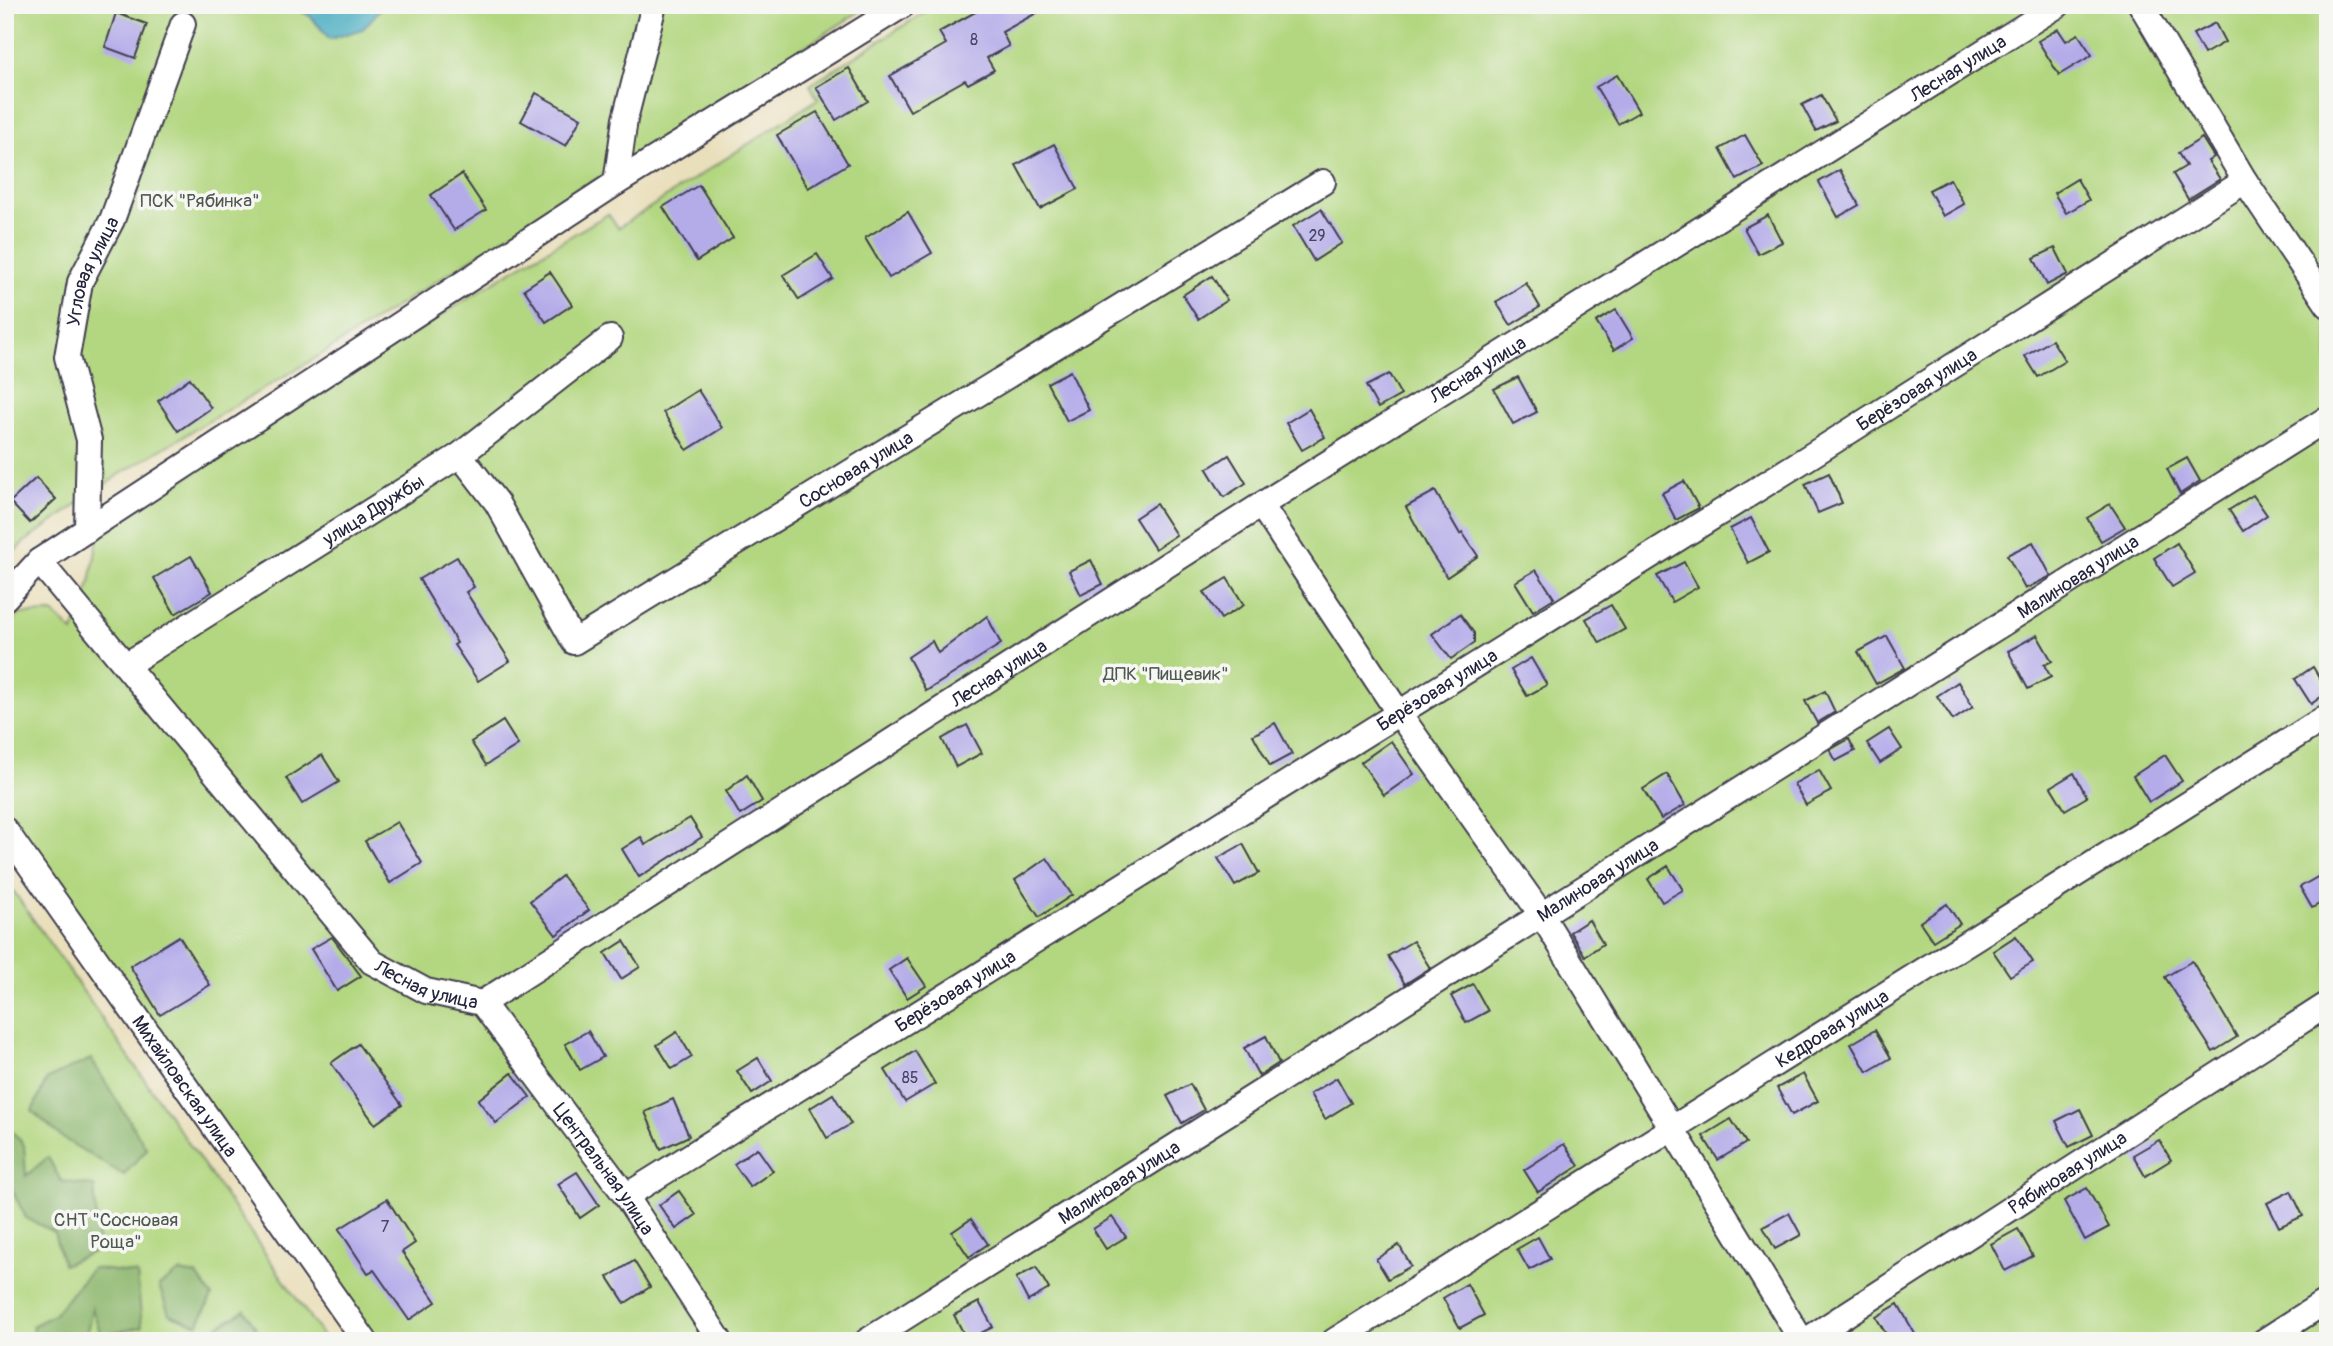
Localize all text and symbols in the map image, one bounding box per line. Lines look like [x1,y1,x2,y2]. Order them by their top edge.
street label: Лесная улица [1905,29,2011,108]
house number: 8 [970,30,978,50]
park label: ПСК "Рябинка" [140,189,260,213]
street label: Угловая улица [62,213,125,328]
house number: 29 [1308,226,1326,246]
street label: Лесная улица [1425,331,1531,410]
street label: Берёзовая улица [1852,343,1982,437]
street label: Сосновая улица [795,426,918,514]
street label: улица Дружбы [318,470,429,552]
street label: Малиновая улица [2013,530,2144,624]
street label: Лесная улица [946,634,1052,714]
street label: Берёзовая улица [1372,643,1502,737]
park label: ДПК "Пищевик" [1102,662,1229,686]
street label: Малиновая улица [1533,833,1663,928]
street label: Берёзовая улица [891,944,1021,1038]
street label: Лесная улица [370,954,480,1015]
street label: Кедровая улица [1771,984,1894,1073]
street label: Михайловская улица [126,1011,243,1162]
house number: 85 [902,1068,918,1088]
street label: Центральная улица [548,1099,659,1240]
street label: Рябиновая улица [2004,1126,2132,1220]
street label: Малиновая улица [1054,1135,1185,1230]
park label: СНТ "Сосновая Роща" [54,1208,178,1254]
house number: 7 [381,1217,390,1237]

